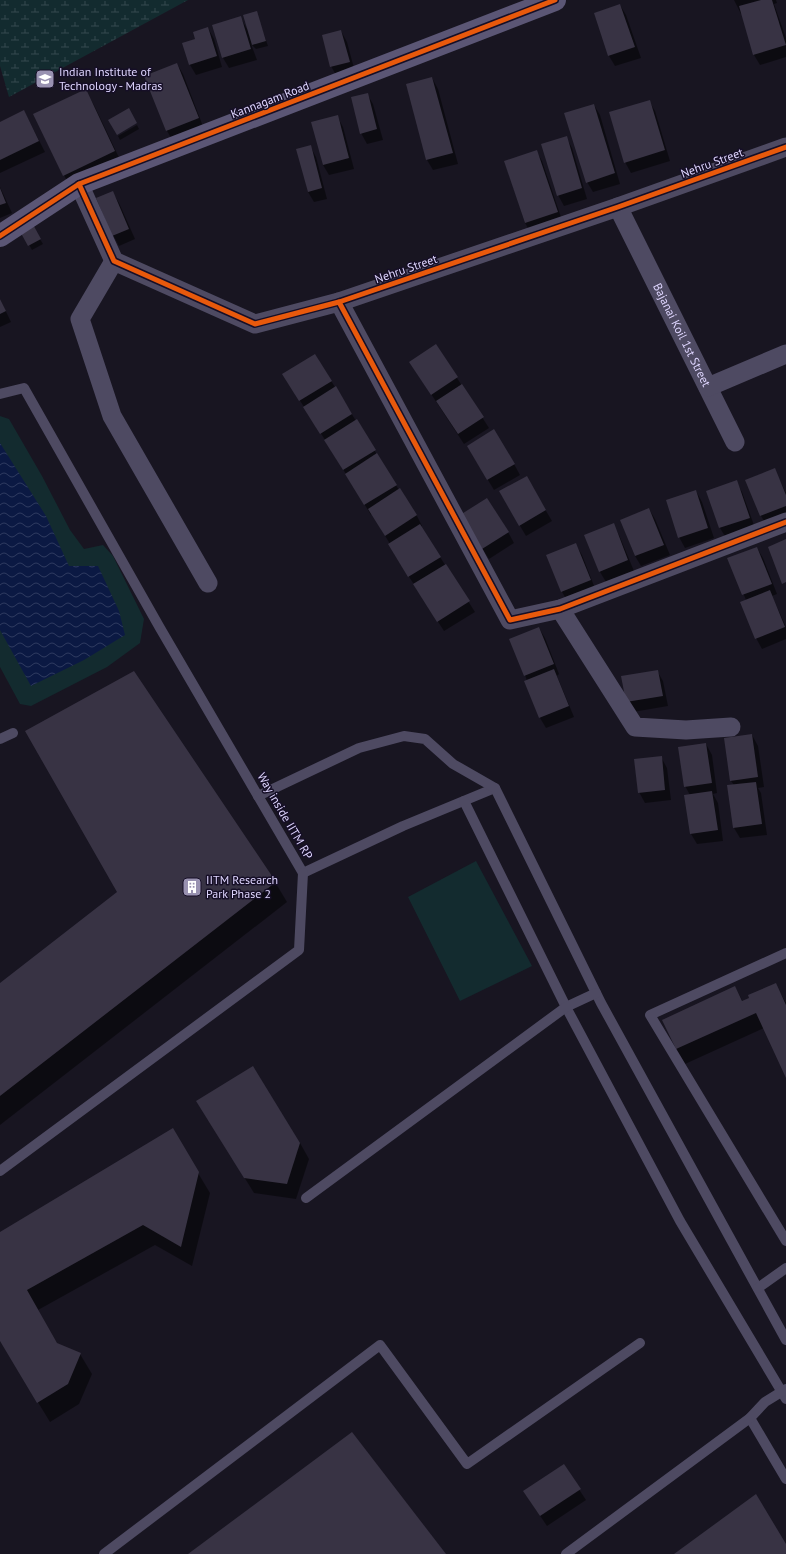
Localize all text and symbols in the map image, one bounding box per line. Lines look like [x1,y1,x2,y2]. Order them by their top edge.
place label: Indian Institute of Technology - Madras [59,64,162,93]
school or university icon: Indian Institute of Technology - Madras [34,68,56,90]
street label: Kannagam Road [228,78,311,121]
street label: Nehru Street [679,144,745,181]
street label: Nehru Street [373,251,439,286]
street label: Bajanai Koil 1st Street [650,280,714,389]
street label: Way inside IITM RP [254,770,317,862]
place label: IITM Research Park Phase 2 [206,872,278,901]
building icon: IITM Research Park Phase 2 [181,876,203,898]

